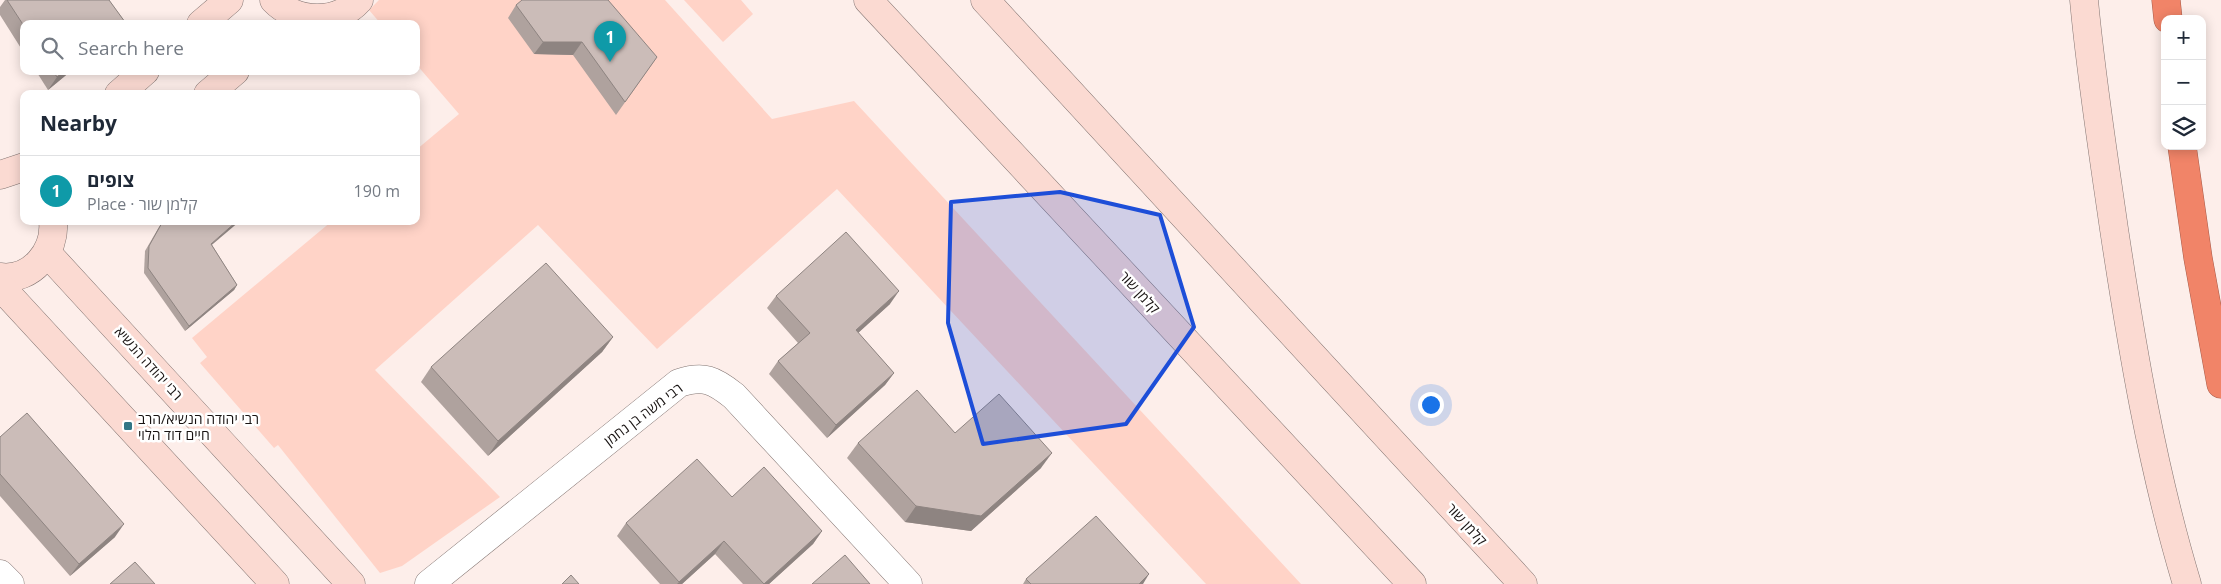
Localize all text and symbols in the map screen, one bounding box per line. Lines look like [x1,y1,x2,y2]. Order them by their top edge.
map controls [2161,15,2206,150]
button: + [2161,15,2206,60]
search box [20,20,420,75]
pin: 1 [594,21,626,62]
icon: search [38,34,66,62]
text: Search here [78,35,184,61]
button: − [2161,60,2206,105]
button: layers [2161,105,2206,150]
text: Nearby [40,109,117,137]
text: צופים [87,167,134,193]
text: 1 [51,180,61,202]
text: 190 m [354,180,400,202]
text: Place · קלמן שור [87,193,197,215]
street label: קלמן שור [1116,267,1164,317]
street label: רבי יהודה הנשיא [111,322,187,404]
street label: רבי משה בן נחמן [600,378,686,450]
your location [1418,392,1444,418]
place label: רבי יהודה הנשיא/הרב חיים דוד הלוי [138,409,259,444]
marker: רבי יהודה הנשיא/הרב חיים דוד הלוי [122,420,134,432]
street label: קלמן שור [1443,499,1491,549]

